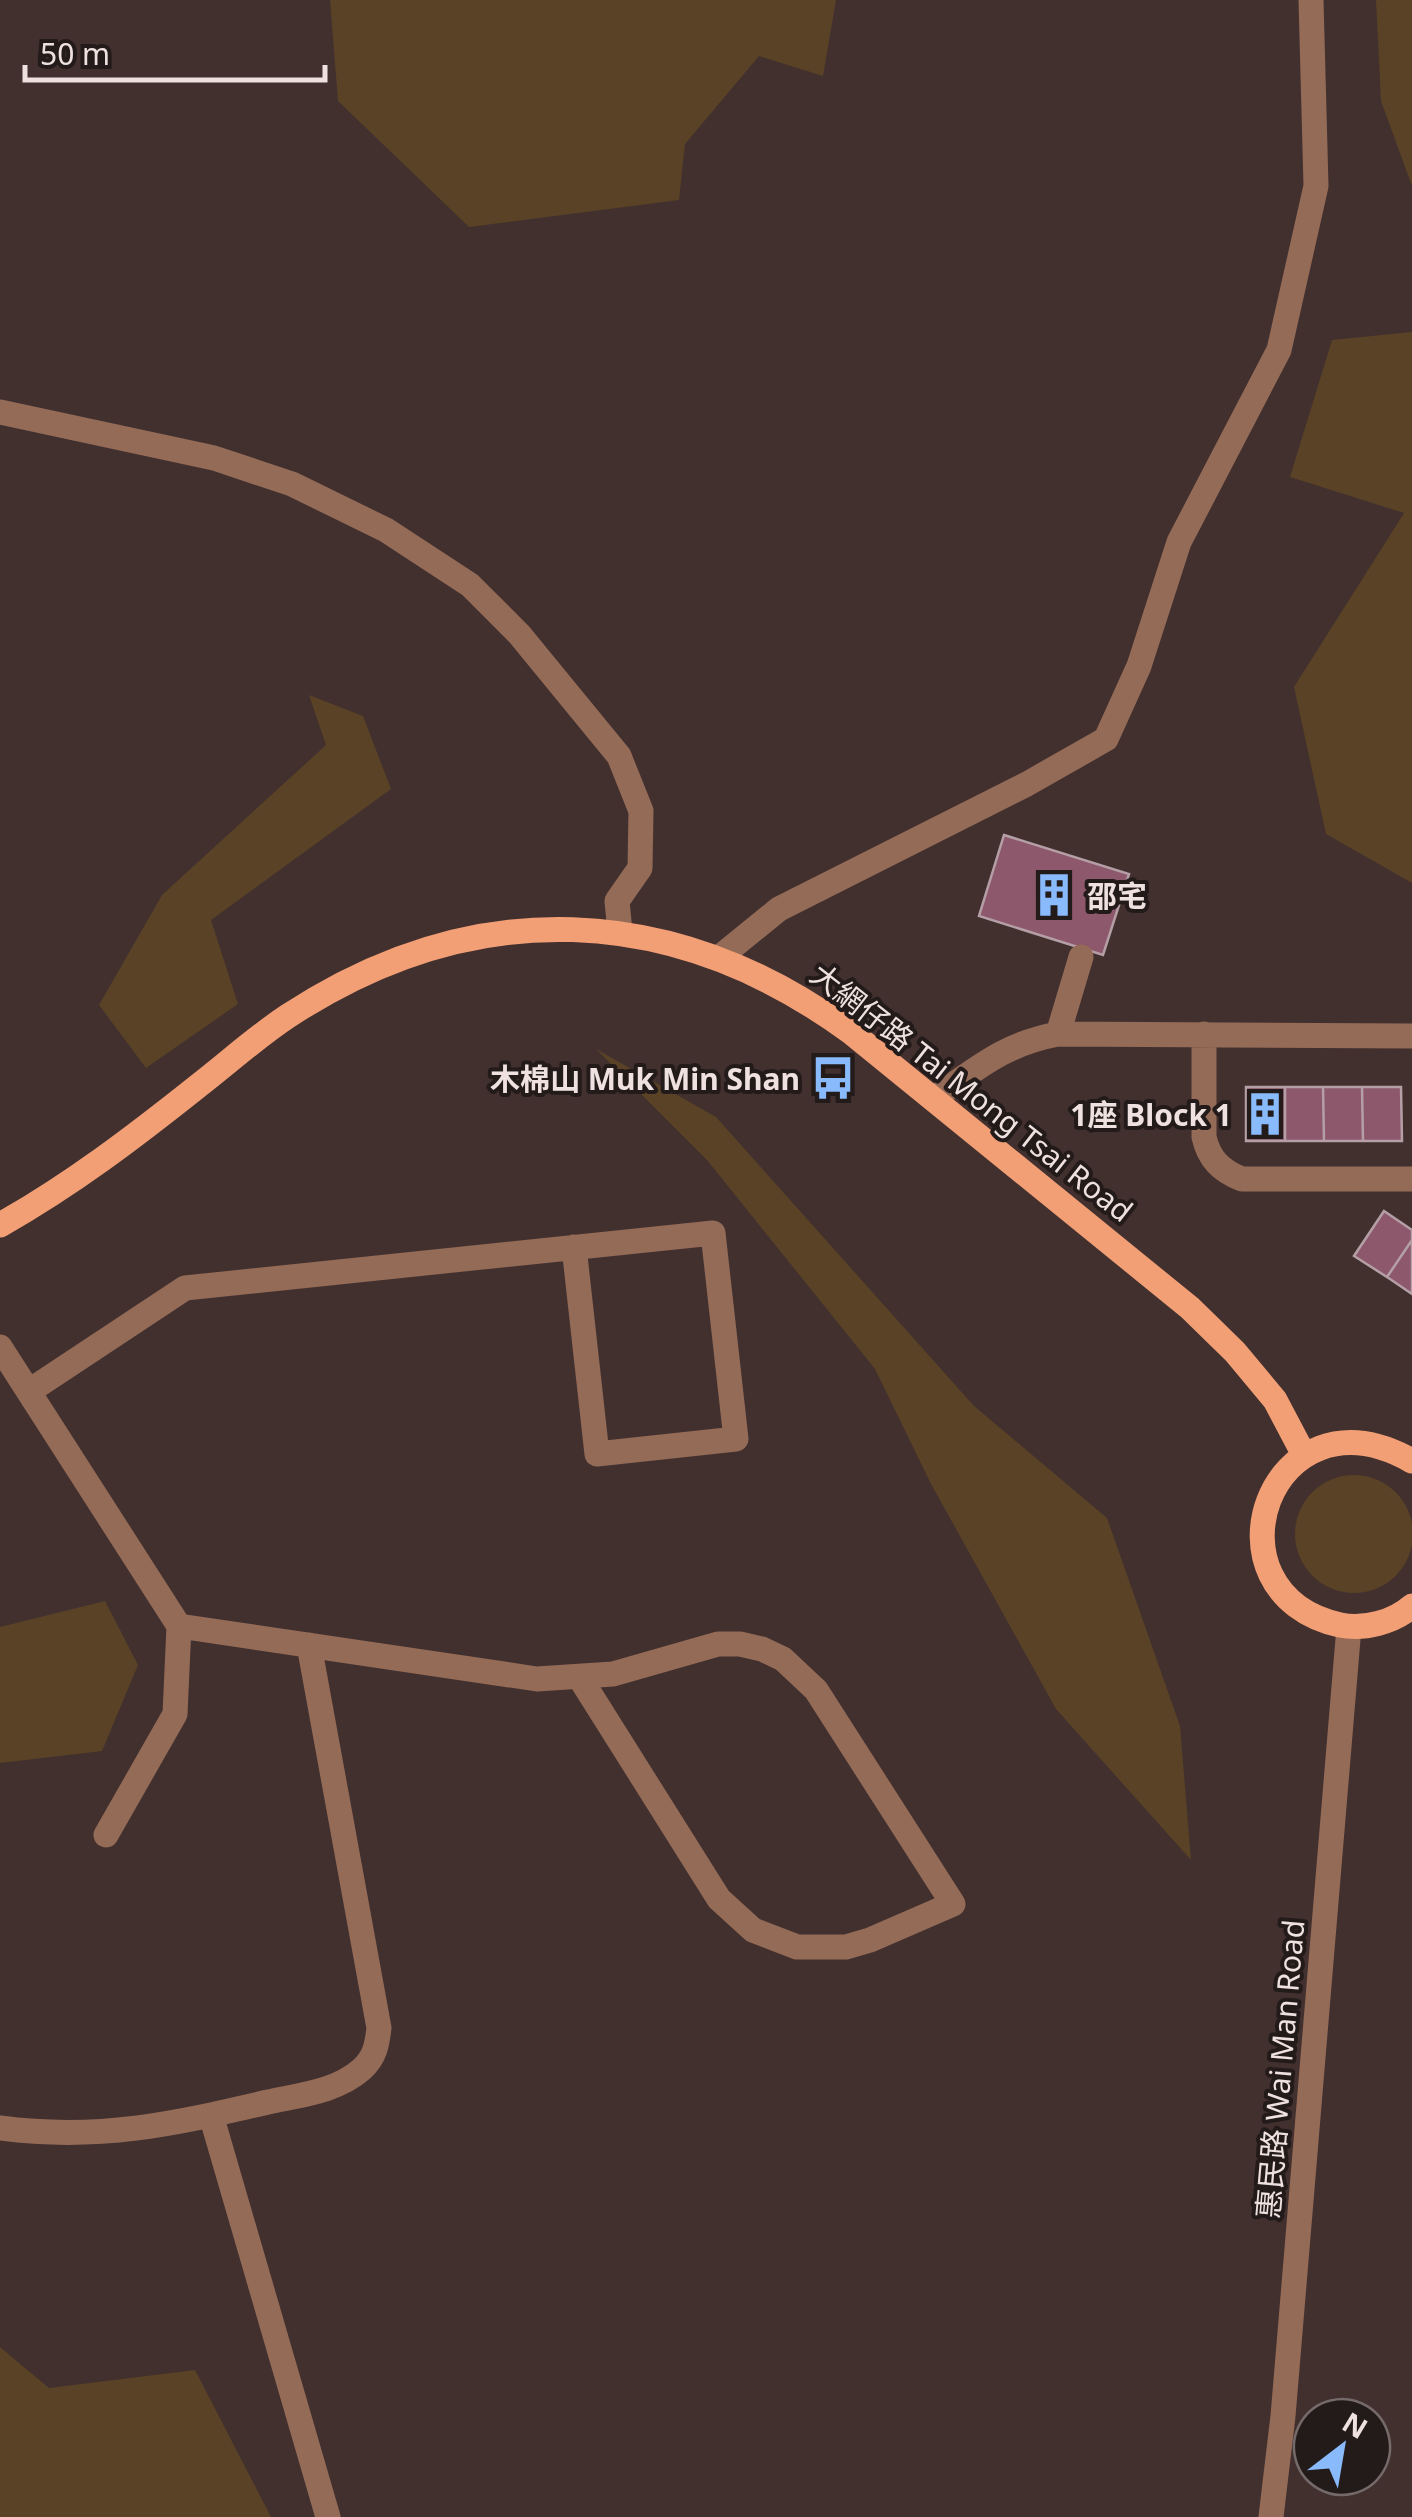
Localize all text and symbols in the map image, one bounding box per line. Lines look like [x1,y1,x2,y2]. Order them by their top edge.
scale bar [25,20,325,82]
text: 50 m [40,33,110,74]
building icon: 邵宅 [1030,871,1078,919]
place label: 邵宅 [1087,875,1147,916]
street label: 大網仔路 Tai Mong Tsai Road [802,953,1142,1231]
bus stop icon: 木棉山 Muk Min Shan [809,1054,857,1102]
place label: 木棉山 Muk Min Shan [490,1058,800,1099]
building icon: 1座 Block 1 [1241,1090,1289,1138]
place label: 1座 Block 1 [1070,1094,1232,1135]
street label: 惠民路 Wai Man Road [1247,1918,1313,2220]
north arrow [1292,2397,1392,2497]
text: N [1336,2403,1375,2447]

